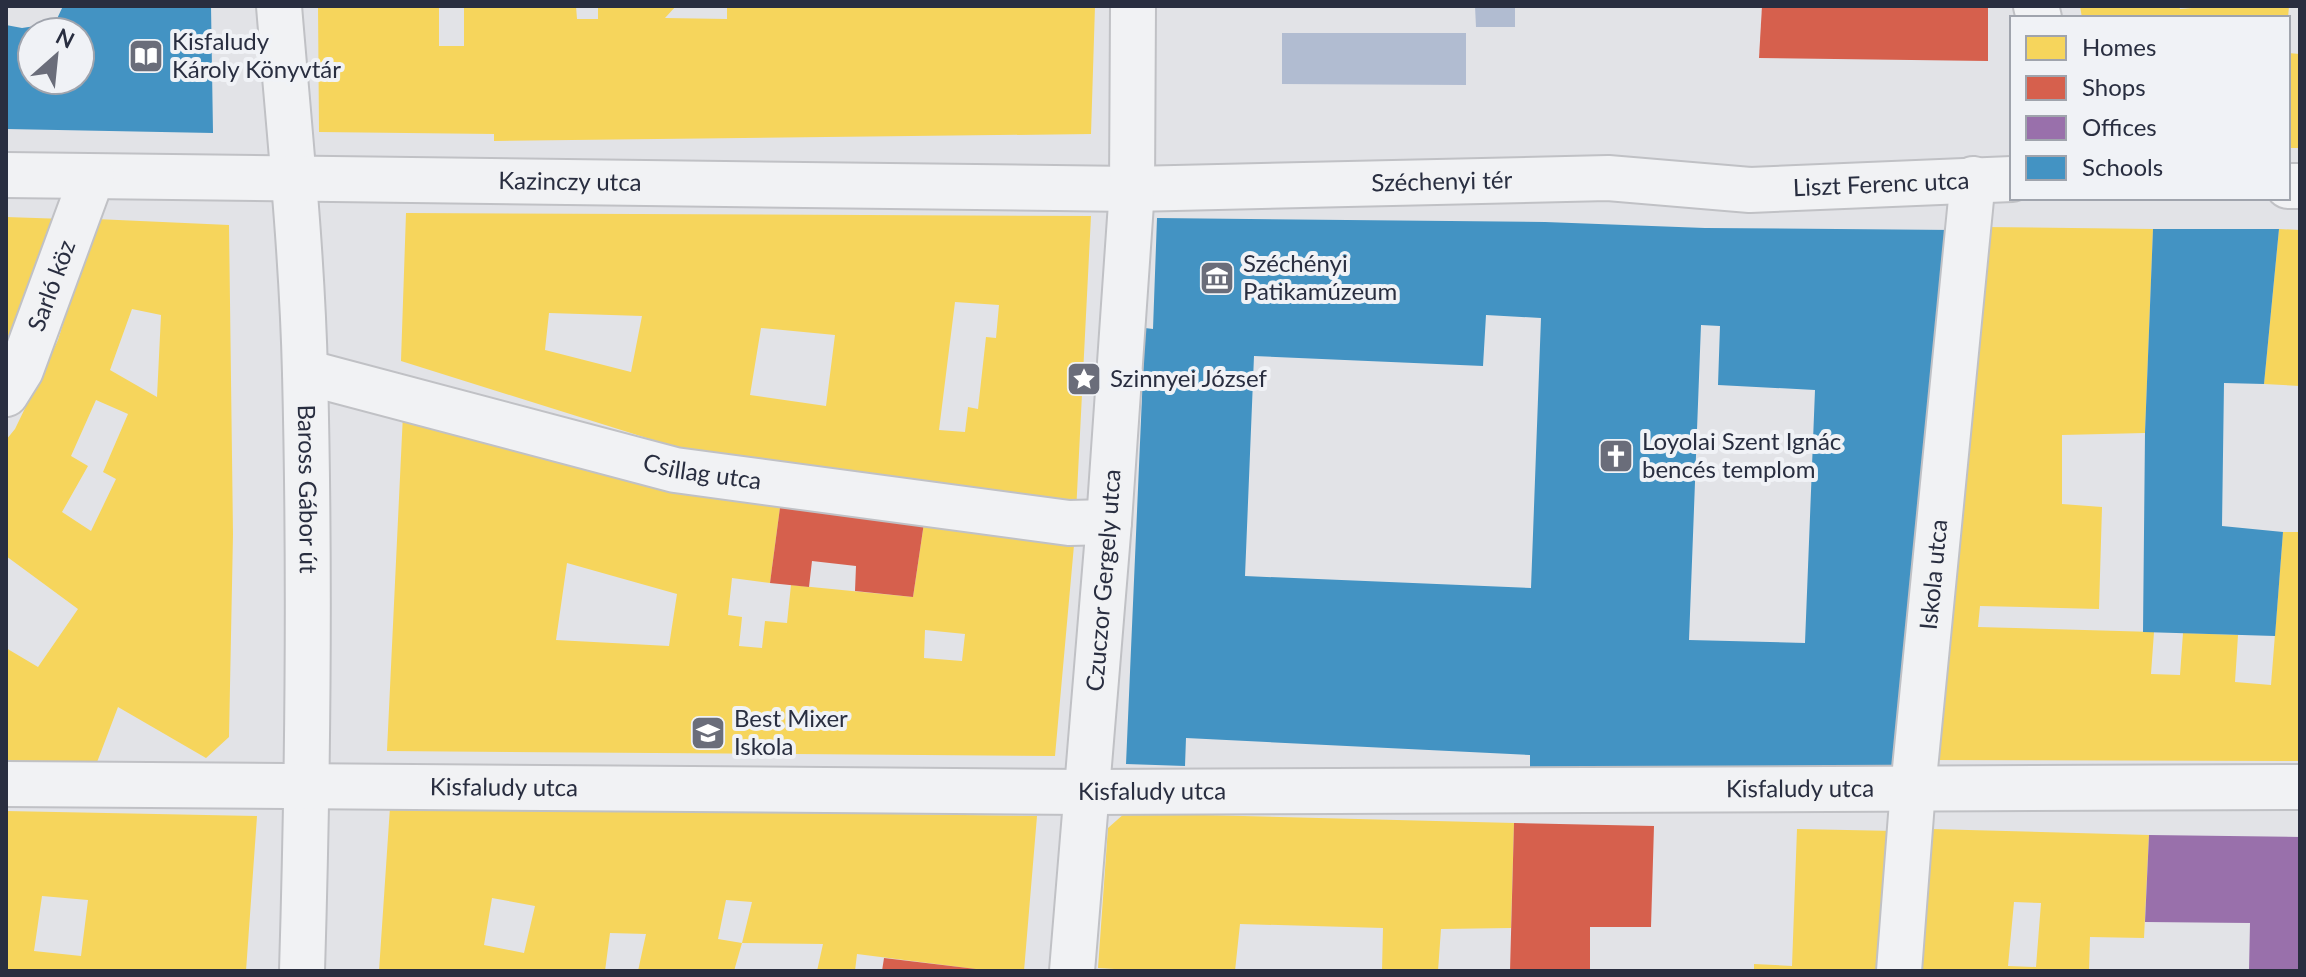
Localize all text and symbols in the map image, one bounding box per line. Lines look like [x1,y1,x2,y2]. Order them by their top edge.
north arrow [16,16,96,96]
legend [2010,16,2290,200]
text: N [52,22,79,54]
place label: Kisfaludy Károly Könyvtár [172,26,341,83]
text: Homes [2082,32,2156,61]
library icon: Kisfaludy Károly Könyvtár [127,37,165,75]
text: Shops [2082,72,2146,101]
text: Offices [2082,112,2157,141]
text: Schools [2082,152,2163,181]
street label: Széchenyi tér [1371,164,1513,196]
street label: Kazinczy utca [498,165,642,196]
street label: Liszt Ferenc utca [1792,165,1970,201]
street label: Sarló köz [21,236,81,335]
place label: Széchényi Patikamúzeum [1243,248,1397,305]
museum icon: Széchényi Patikamúzeum [1198,259,1236,297]
place icon: Szinnyei József [1065,360,1103,398]
place label: Szinnyei József [1110,363,1267,392]
street label: Baross Gábor út [293,404,324,574]
place label: Loyolai Szent Ignác bencés templom [1642,426,1841,483]
church icon: Loyolai Szent Ignác bencés templom [1597,437,1635,475]
street label: Csillag utca [640,446,763,494]
street label: Czuczor Gergely utca [1079,468,1126,692]
street label: Iskola utca [1913,518,1952,631]
place label: Best Mixer Iskola [734,703,848,760]
school or university icon: Best Mixer Iskola [689,714,727,752]
street label: Kisfaludy utca [430,771,578,801]
street label: Kisfaludy utca [1726,773,1874,802]
street label: Kisfaludy utca [1078,775,1226,805]

